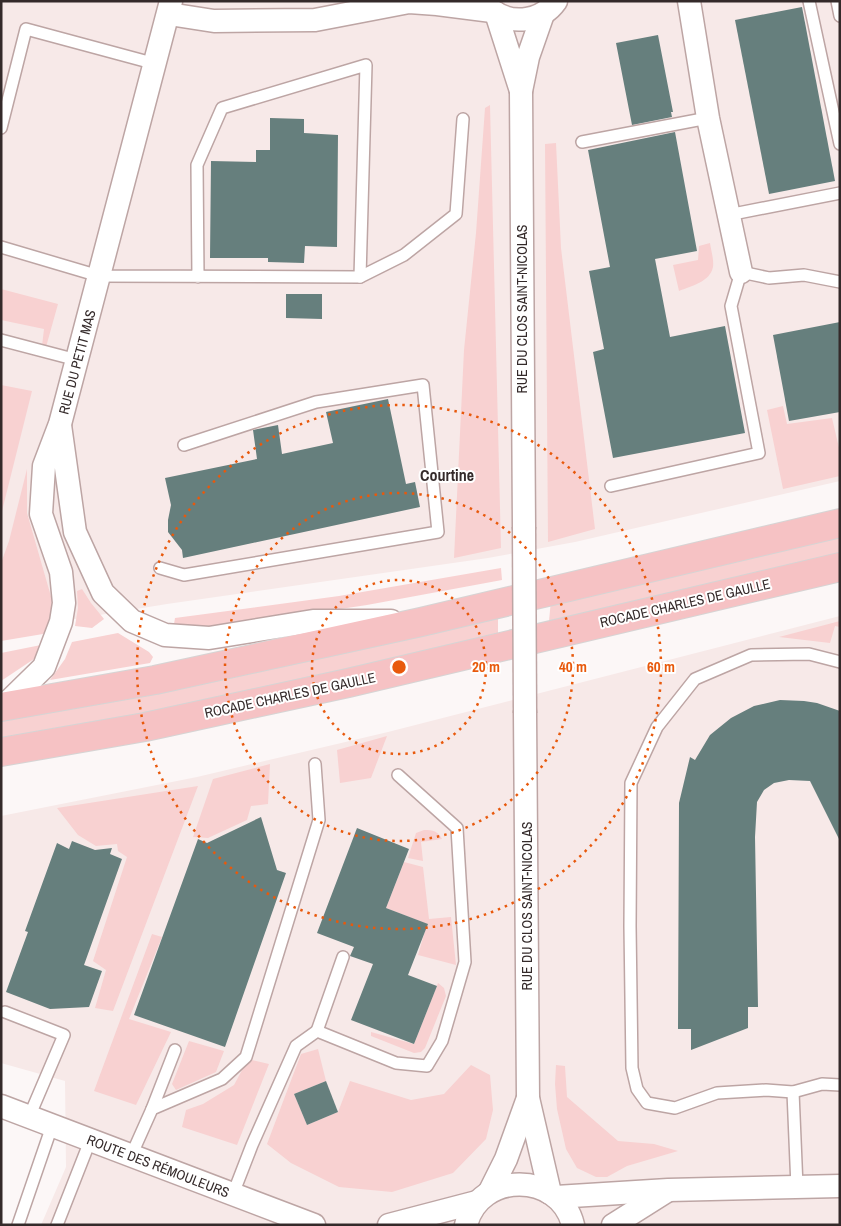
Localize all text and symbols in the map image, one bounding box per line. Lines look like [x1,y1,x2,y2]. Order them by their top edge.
street label: RUE DU CLOS SAINT-NICOLAS [513,224,531,394]
street label: RUE DU PETIT MAS [54,307,100,416]
district label: Courtine [420,464,474,486]
street label: ROCADE CHARLES DE GAULLE [598,575,772,631]
text: 20 m [472,656,500,677]
text: 40 m [559,656,587,677]
text: 60 m [647,656,675,677]
centre of rings [390,658,408,676]
street label: ROCADE CHARLES DE GAULLE [203,668,377,722]
street label: RUE DU CLOS SAINT-NICOLAS [518,821,536,991]
street label: ROUTE DES RÉMOULEURS [84,1131,232,1202]

